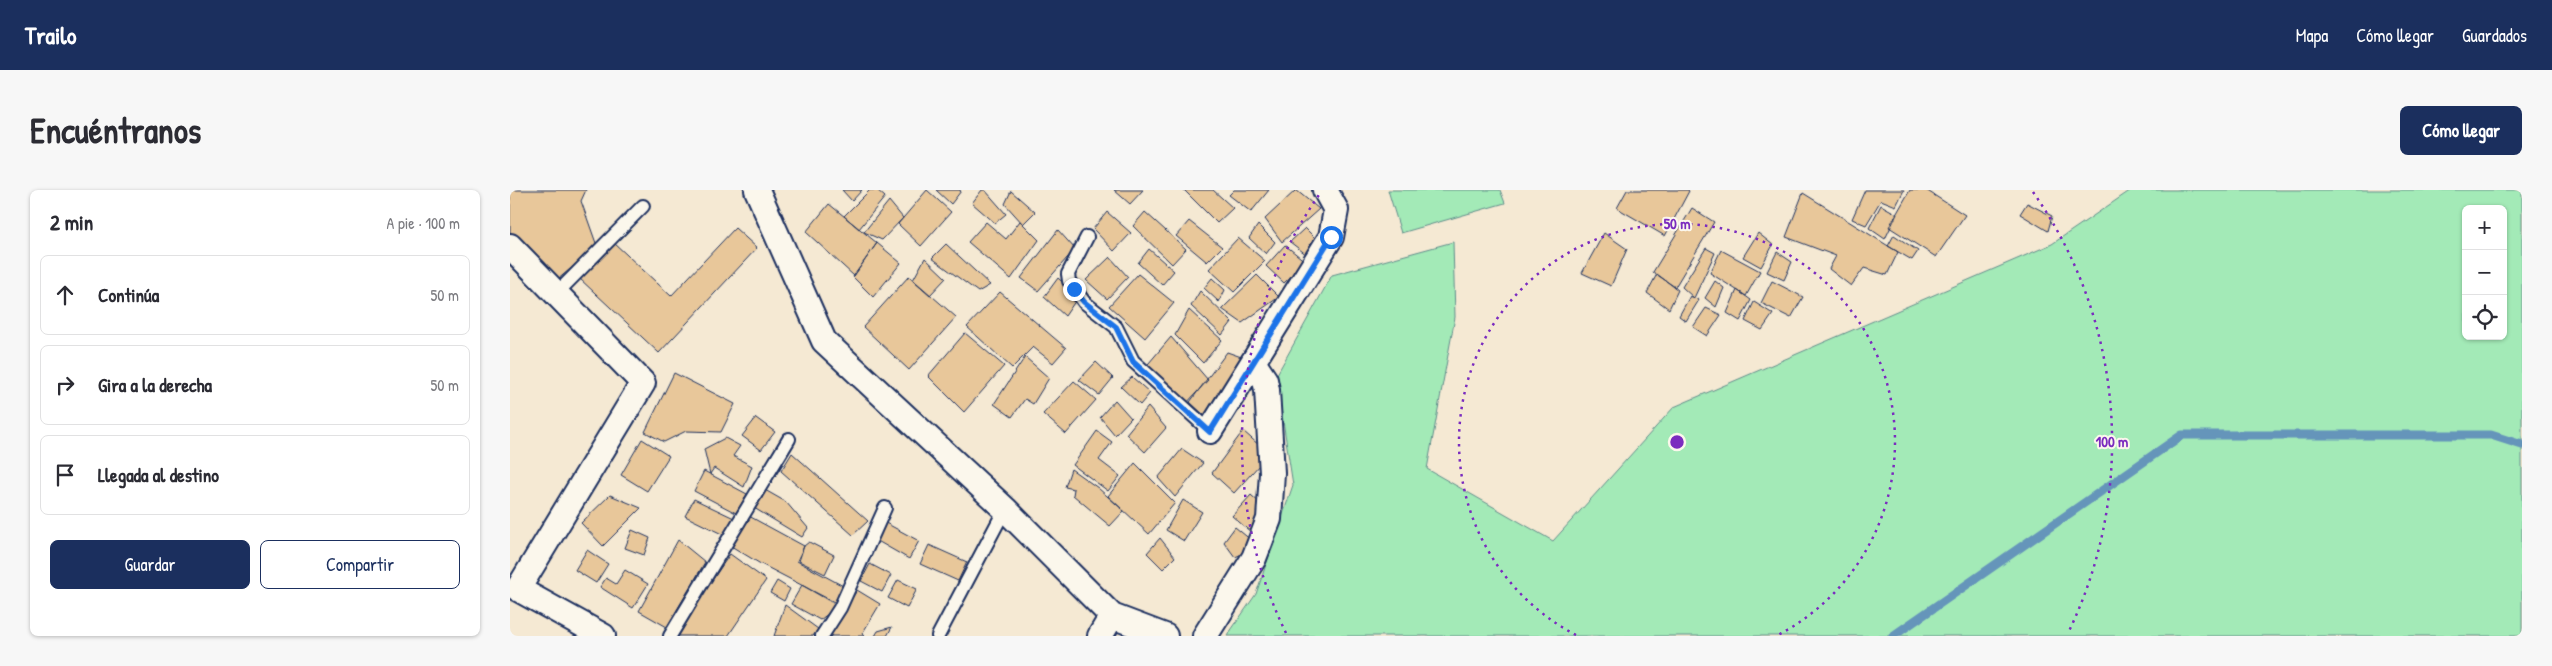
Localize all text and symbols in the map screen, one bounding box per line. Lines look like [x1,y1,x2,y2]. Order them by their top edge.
text: Trailo [25,19,76,51]
text: Mapa [2296,23,2328,48]
text: Cómo llegar [2356,23,2434,48]
text: Guardados [2462,23,2527,48]
button: Cómo llegar [2400,106,2522,155]
text: Encuéntranos [30,107,201,154]
map controls [2462,205,2507,340]
button: + [2462,205,2507,250]
text: 2 min [50,208,93,237]
text: A pie · 100 m [386,212,460,234]
text: 50 m [1664,213,1690,234]
route start [1320,226,1343,249]
button: − [2462,250,2507,295]
route end [1063,278,1086,301]
icon: ahead [51,281,79,309]
text: Continúa [98,282,159,308]
text: 50 m [431,284,459,306]
button: locate [2462,295,2507,340]
icon: right [51,371,79,399]
text: Gira a la derecha [98,372,212,398]
text: 50 m [431,374,459,396]
text: 100 m [2096,431,2128,452]
centre of rings [1668,433,1686,451]
icon: arrive [51,461,79,489]
text: Llegada al destino [98,462,219,488]
button: Guardar [50,540,250,589]
button: Compartir [260,540,460,589]

